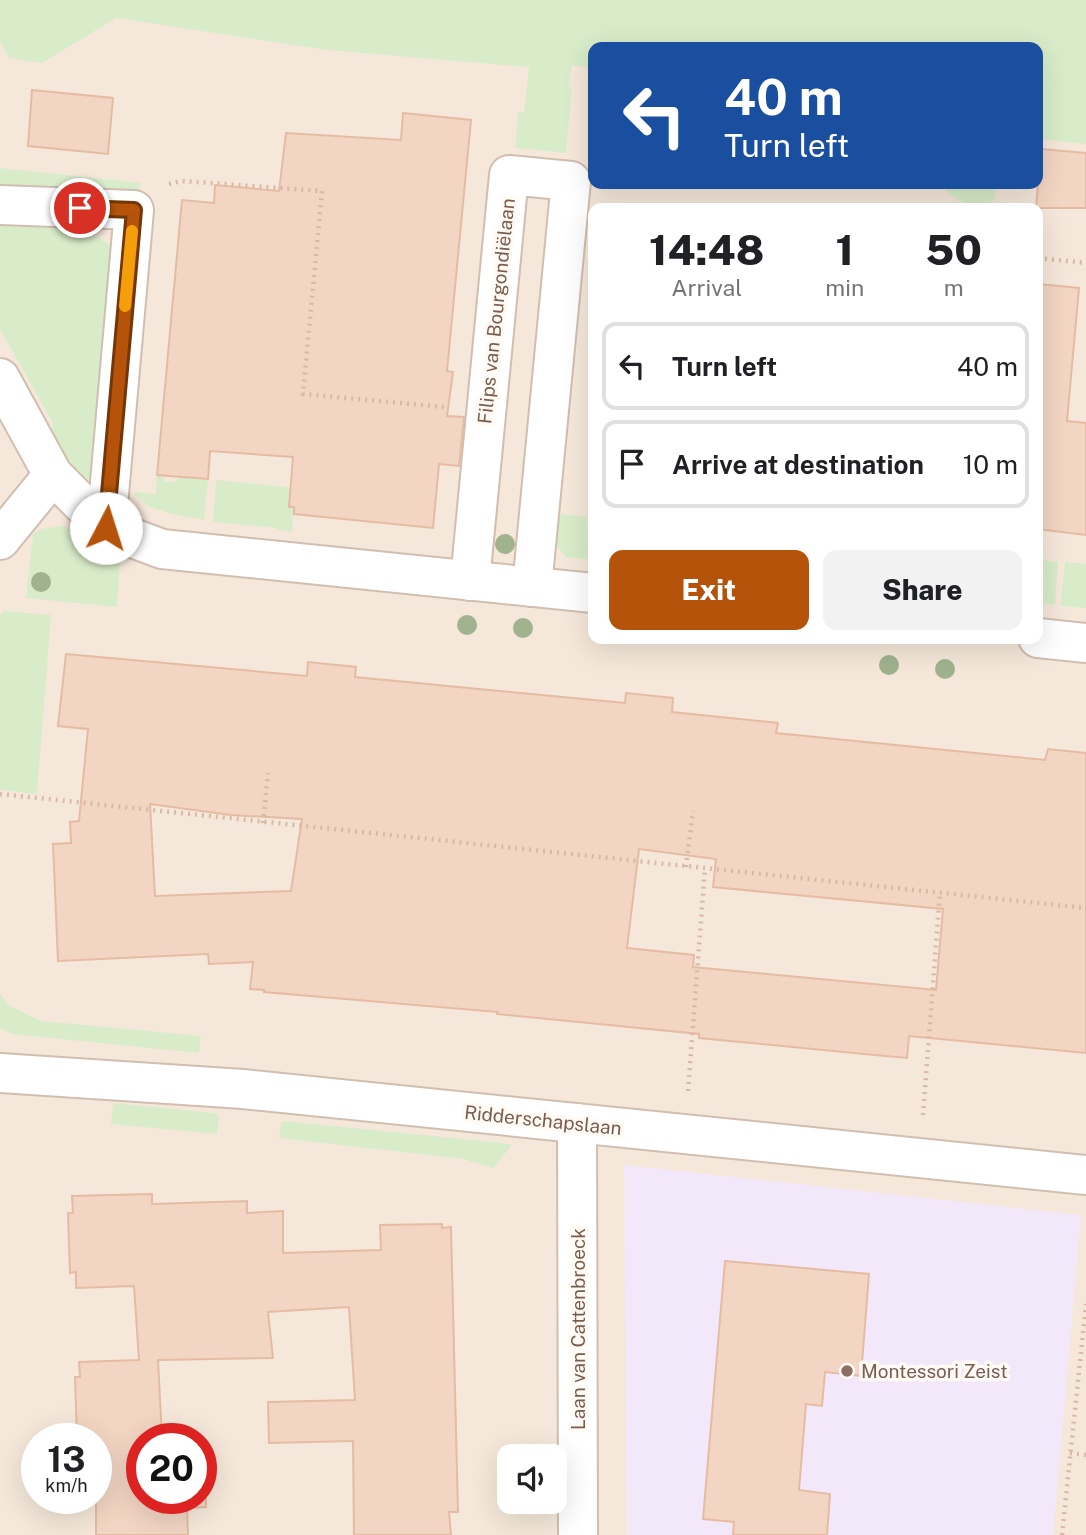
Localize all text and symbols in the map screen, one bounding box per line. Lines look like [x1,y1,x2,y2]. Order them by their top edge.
text: 40 m [724,68,843,126]
icon: left [609,70,700,161]
text: Turn left [724,127,849,164]
pin [50,178,110,238]
icon: arrive [61,189,99,227]
street label: Filips van Bourgondiëlaan [473,197,519,425]
text: 14:48 [649,225,764,274]
text: 1 [836,225,854,274]
text: 50 [925,225,982,274]
text: Arrival [671,274,742,301]
text: min [825,274,864,301]
text: m [944,274,964,301]
icon: left [613,347,651,385]
text: Turn left [672,351,777,382]
text: 40 m [957,351,1018,382]
icon: arrive [613,445,651,483]
text: Arrive at destination [672,449,924,480]
text: 10 m [963,449,1018,480]
position arrow [69,491,143,565]
button: Exit [609,550,809,630]
button: Share [823,550,1022,630]
street label: Ridderschapslaan [463,1101,623,1139]
street label: Laan van Cattenbroeck [567,1228,589,1430]
place label: Montessori Zeist [861,1360,1008,1382]
marker: Montessori Zeist [839,1363,855,1379]
speed limit sign: 20 [126,1423,217,1514]
text: 13 [47,1439,86,1480]
map controls [497,1444,567,1514]
button: sound [497,1444,567,1514]
text: km/h [45,1475,88,1496]

